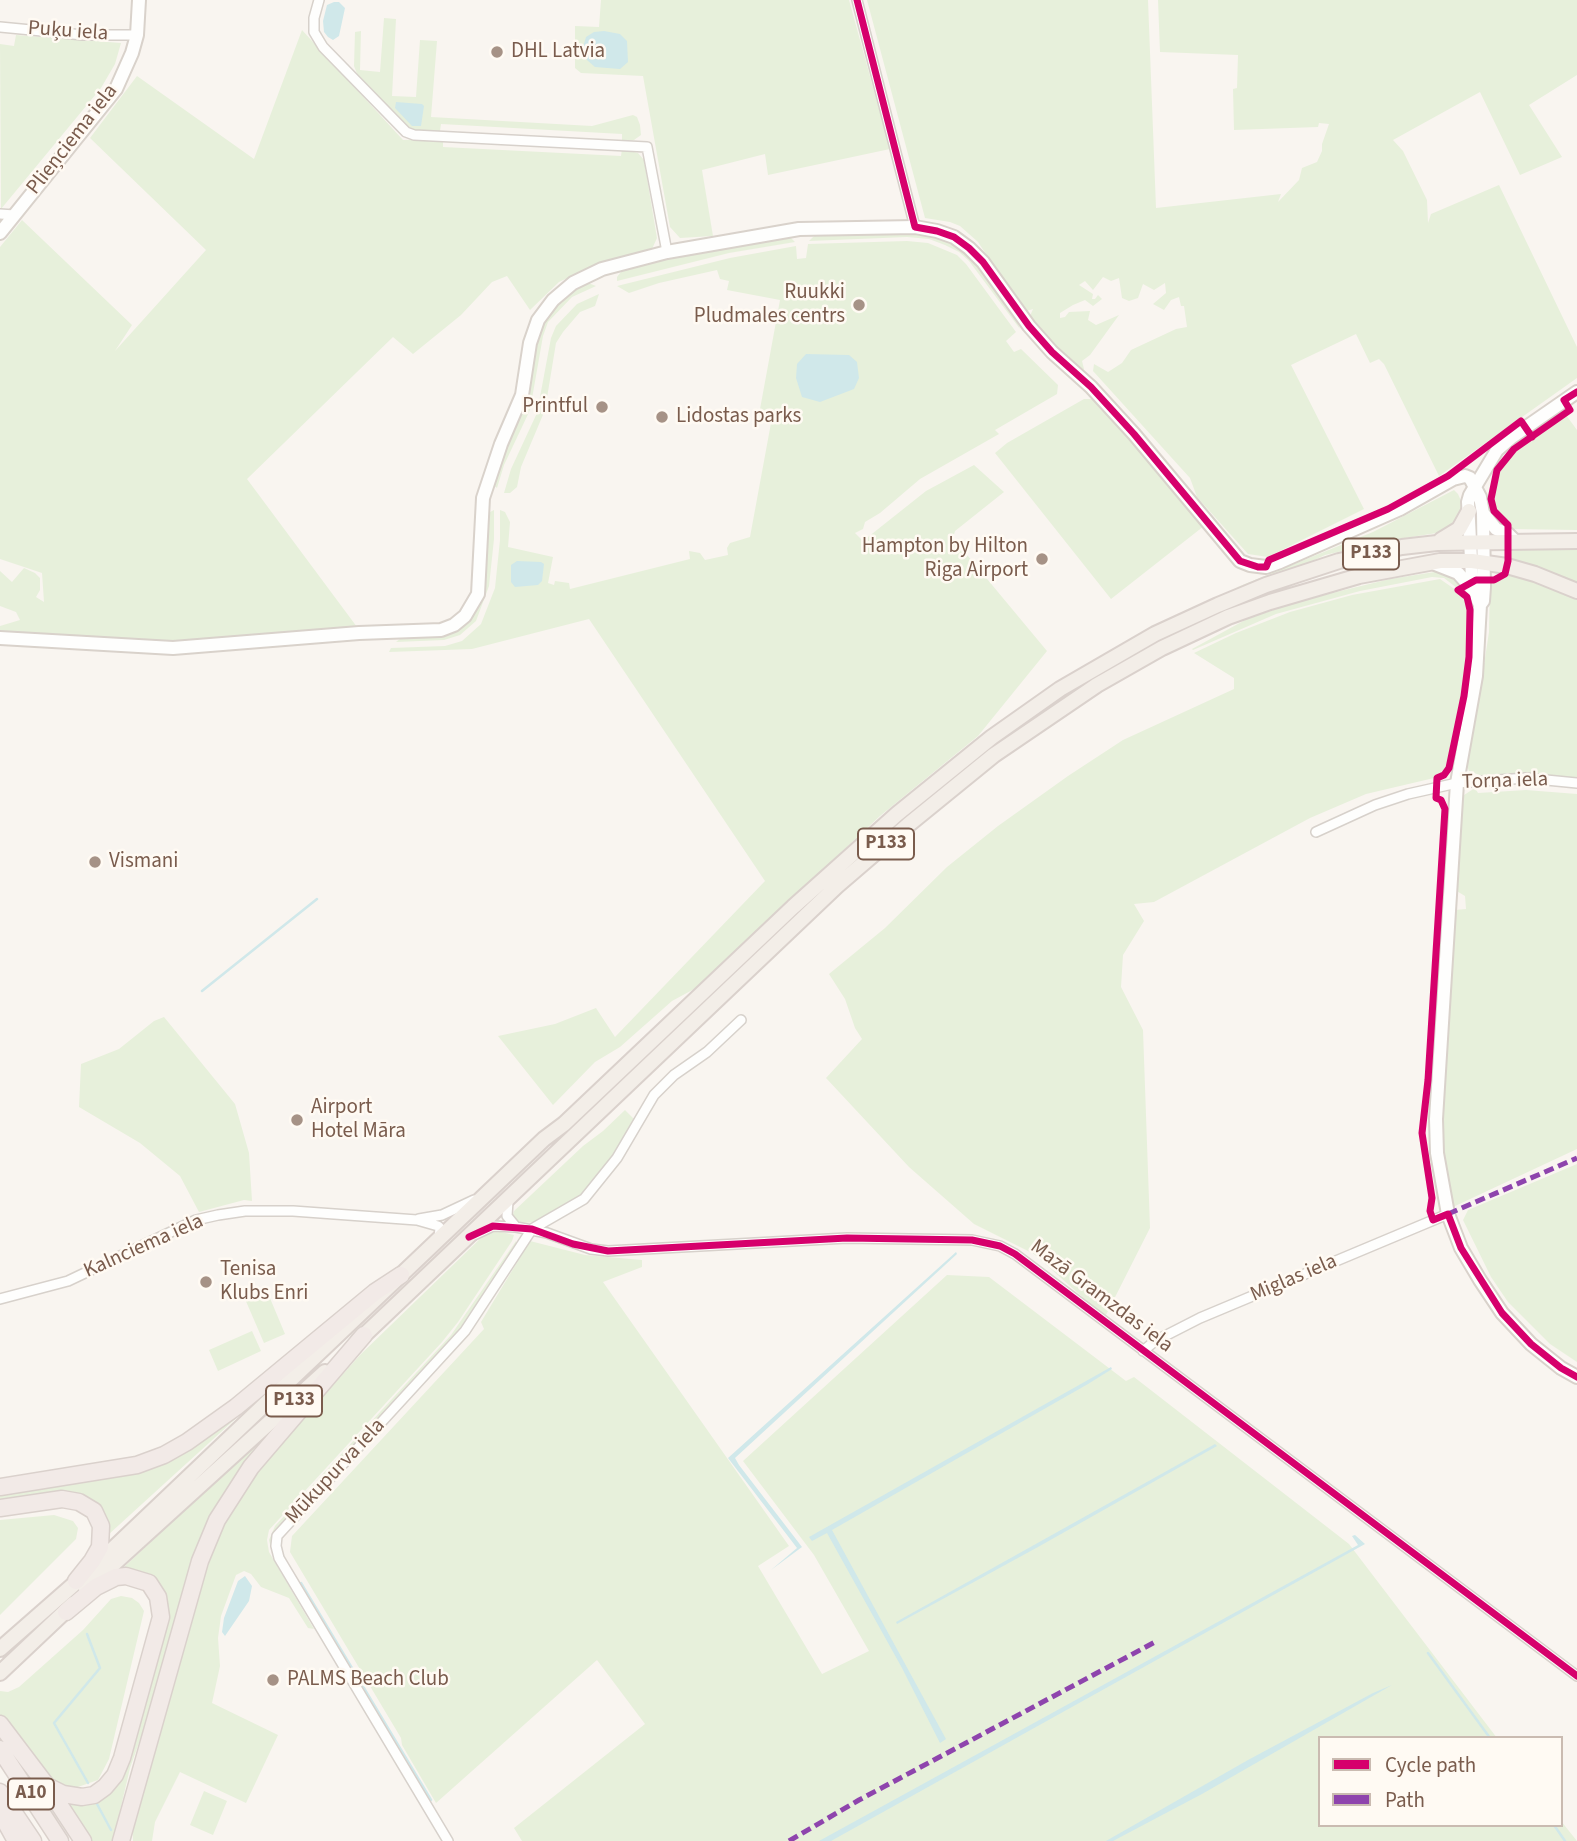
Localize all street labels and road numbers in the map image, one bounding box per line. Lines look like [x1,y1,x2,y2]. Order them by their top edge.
street label: Puķu iela [27,17,109,47]
street label: Plieņciema iela [22,80,124,200]
road number: P133 [1343,538,1399,569]
street label: Torņa iela [1461,768,1549,796]
road number: P133 [858,828,914,860]
street label: Kalnciema iela [80,1209,208,1285]
street label: Mazā Gramzdas iela [1025,1235,1177,1359]
street label: Miglas iela [1247,1250,1341,1308]
road number: P133 [266,1386,322,1416]
street label: Mūkupurva iela [281,1414,391,1530]
road number: A10 [8,1778,54,1810]

